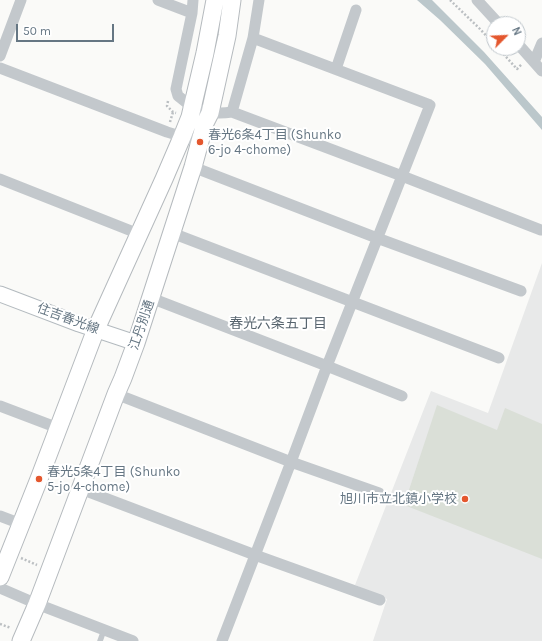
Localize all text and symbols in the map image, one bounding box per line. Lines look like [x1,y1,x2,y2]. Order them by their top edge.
scale bar [18,16,116,42]
north arrow [486,16,526,56]
text: 50 m [23,24,51,38]
text: N [509,25,524,38]
place label: 春光6条4丁目 (Shunko 6-jo 4-chome) [208,127,341,158]
marker: 春光6条4丁目 (Shunko 6-jo 4-chome) [195,137,205,147]
street label: 江丹別通 [126,298,158,352]
street label: 住吉春光線 [35,301,101,337]
district label: 春光六条五丁目 [229,316,327,332]
place label: 春光5条4丁目 (Shunko 5-jo 4-chome) [47,464,180,495]
marker: 春光5条4丁目 (Shunko 5-jo 4-chome) [34,474,44,484]
place label: 旭川市立北鎮小学校 [340,491,457,507]
marker: 旭川市立北鎮小学校 [460,494,470,504]

